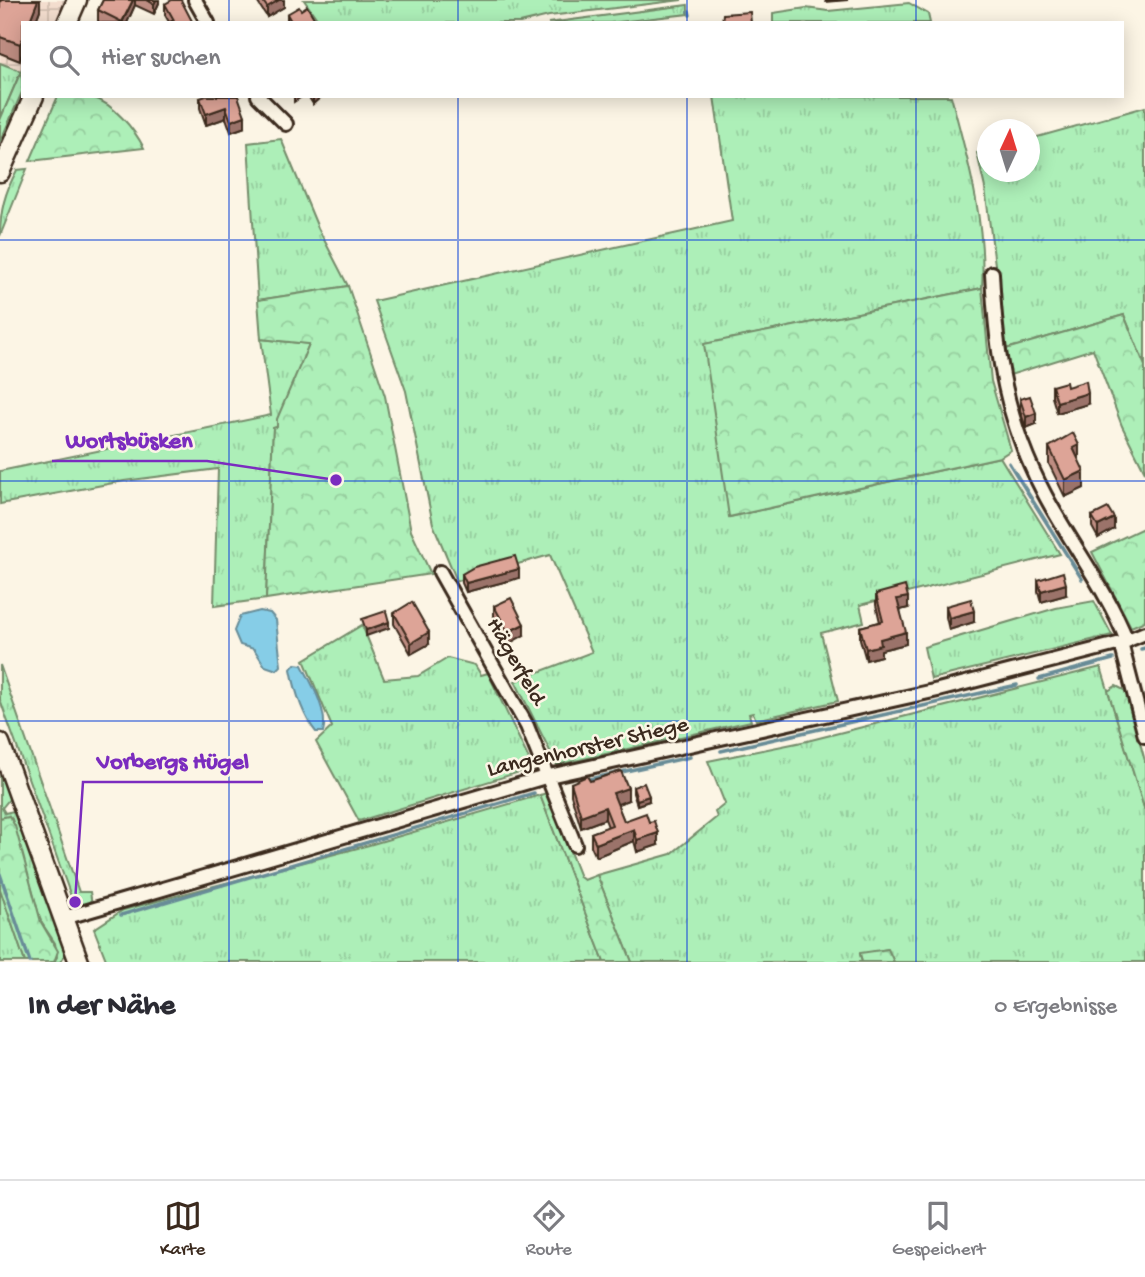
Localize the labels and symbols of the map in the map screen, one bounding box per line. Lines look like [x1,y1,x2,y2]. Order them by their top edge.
north arrow [977,119,1040,182]
callout: Wortsbüsken [52,416,207,461]
text: Wortsbüsken [64,428,193,457]
street label: Hägerfeld [479,613,552,712]
street label: Langenhorster Stiege [485,711,692,784]
callout: Vorbergs Hügel [83,737,263,782]
text: Vorbergs Hügel [96,749,249,778]

